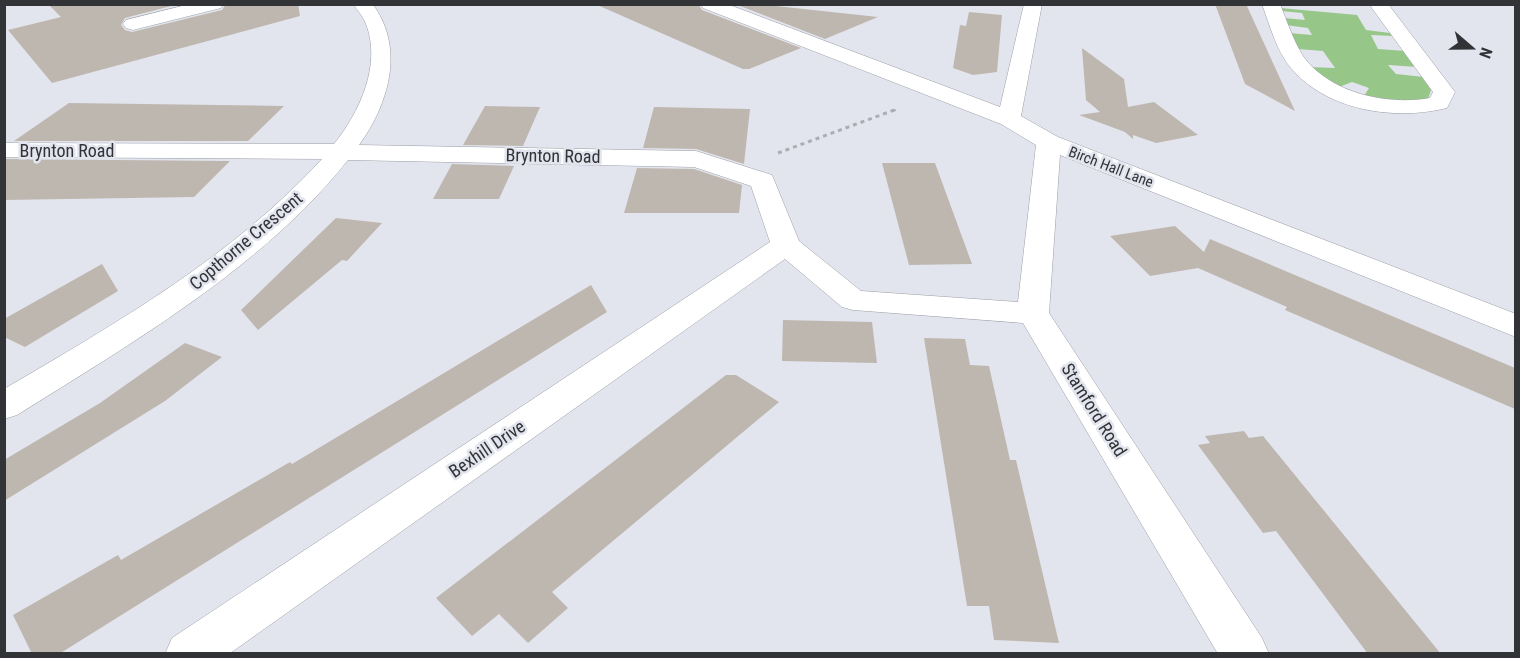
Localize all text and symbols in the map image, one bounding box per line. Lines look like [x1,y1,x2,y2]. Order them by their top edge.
north arrow [1442,18,1502,78]
text: N [1475,45,1496,61]
street label: Brynton Road [20,140,114,161]
street label: Birch Hall Lane [1066,143,1156,191]
street label: Brynton Road [505,144,601,167]
street label: Copthorne Crescent [185,187,306,294]
street label: Stamford Road [1057,359,1131,460]
street label: Bexhill Drive [445,415,529,482]

